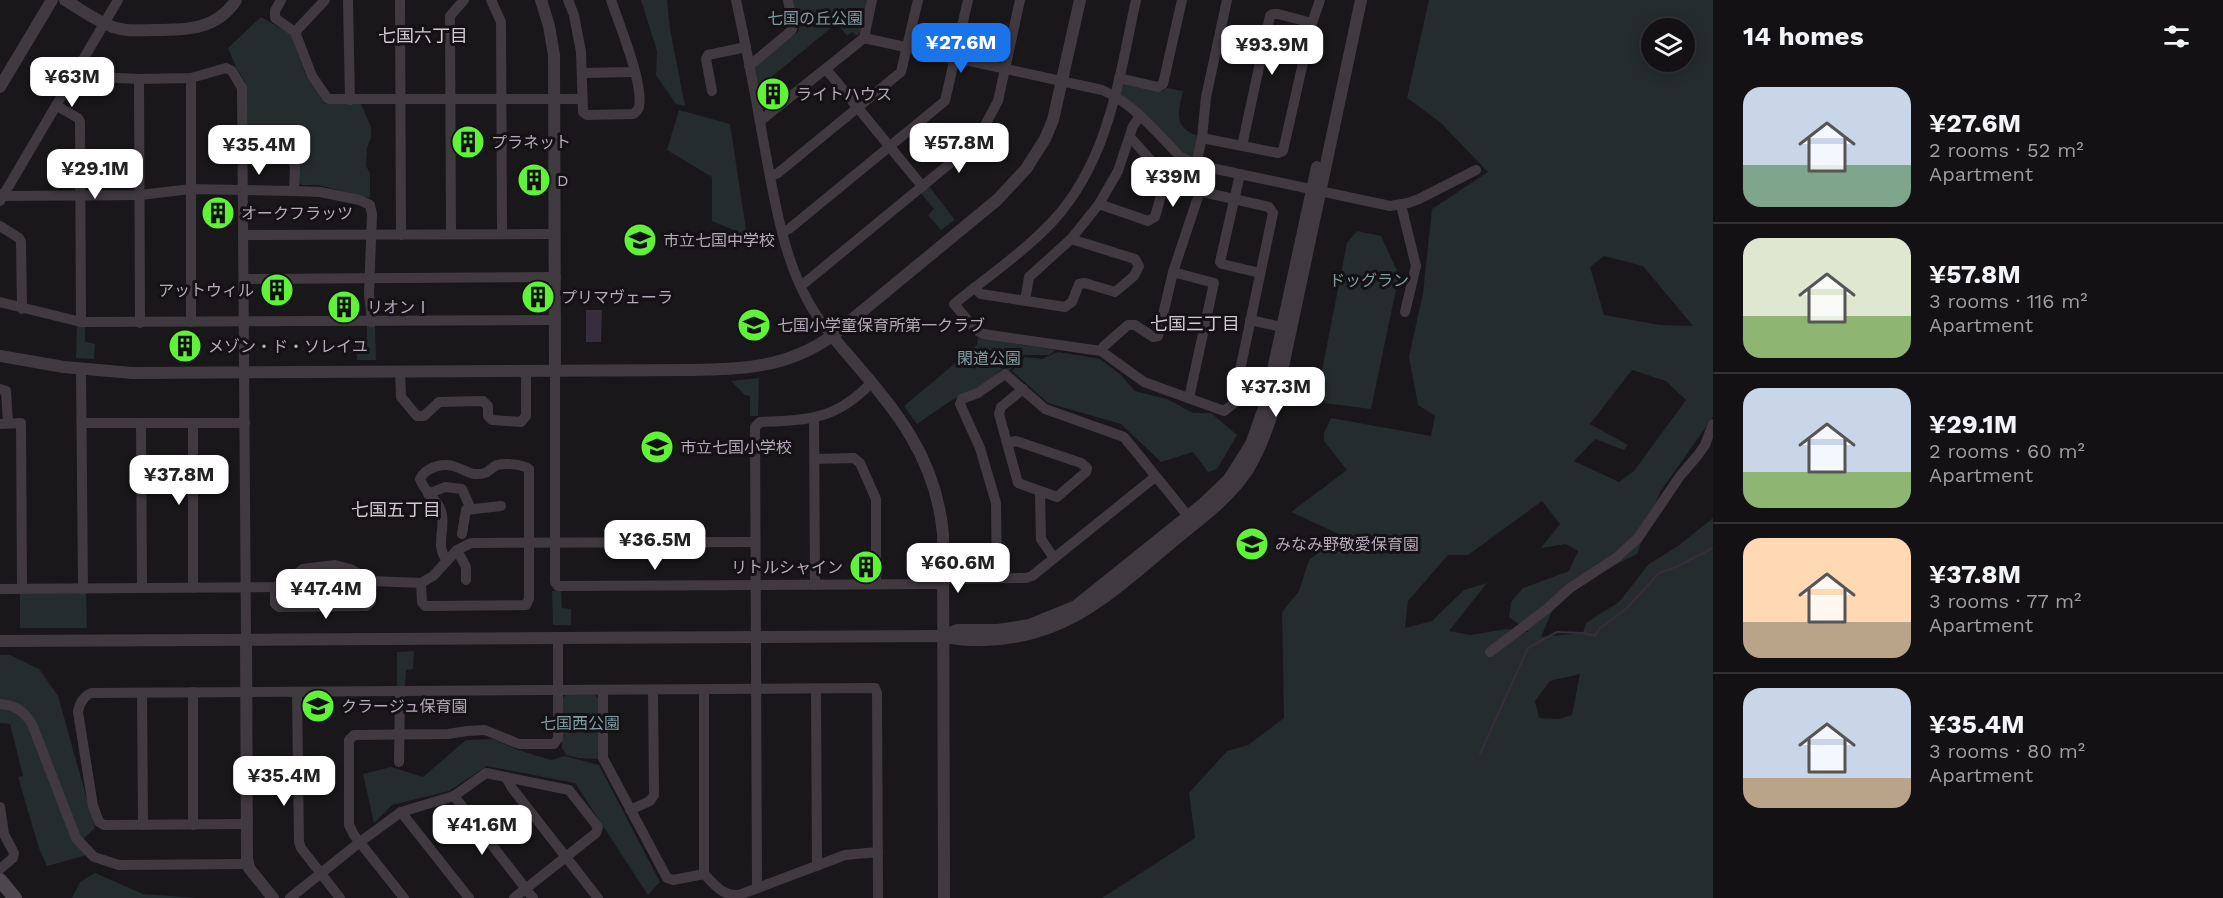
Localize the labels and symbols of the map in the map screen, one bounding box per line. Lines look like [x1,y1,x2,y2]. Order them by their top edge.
park label: 七国の丘公園 [767,9,863,28]
pin: ¥27.6M [912,23,1010,74]
district label: 七国六丁目 [378,25,468,46]
pin: ¥93.9M [1223,25,1321,76]
pin: ¥63M [36,57,108,108]
building icon: ライトハウス [755,76,791,112]
place label: ライトハウス [796,85,892,104]
pin: ¥57.8M [910,123,1008,174]
building icon: プラネット [450,124,486,160]
pin: ¥35.4M [210,125,308,176]
place label: プラネット [491,133,571,152]
pin: ¥29.1M [46,149,144,200]
pin: ¥39M [1137,157,1209,208]
building icon: D [516,162,552,198]
place label: D [557,171,569,190]
building icon: オークフラッツ [200,195,236,231]
place label: オークフラッツ [241,204,353,223]
school or university icon: 市立七国中学校 [622,222,658,258]
place label: 市立七国中学校 [663,231,775,250]
park label: ドッグラン [1329,271,1409,290]
building icon: アットウィル [259,272,295,308]
building icon: プリマヴェーラ [520,279,556,315]
place label: アットウィル [158,281,254,300]
place label: プリマヴェーラ [561,288,673,307]
building icon: リオンⅠ [326,289,362,325]
place label: リオンⅠ [367,298,431,317]
school or university icon: 七国小学童保育所第一クラブ [736,307,772,343]
district label: 七国三丁目 [1150,313,1240,334]
place label: 七国小学童保育所第一クラブ [777,316,985,335]
building icon: メゾン・ド・ソレイユ [167,328,203,364]
place label: メゾン・ド・ソレイユ [208,337,368,356]
park label: 閑道公園 [957,349,1021,368]
pin: ¥37.3M [1227,367,1325,418]
school or university icon: 市立七国小学校 [639,429,675,465]
place label: 市立七国小学校 [680,438,792,457]
pin: ¥37.8M [130,455,228,506]
district label: 七国五丁目 [351,499,441,520]
pin: ¥36.5M [606,520,704,571]
school or university icon: みなみ野敬愛保育園 [1234,526,1270,562]
place label: みなみ野敬愛保育園 [1275,535,1419,554]
pin: ¥60.6M [909,543,1007,594]
building icon: リトルシャイン [848,549,884,585]
place label: リトルシャイン [731,558,843,577]
pin: ¥47.4M [277,569,375,620]
school or university icon: クラージュ保育園 [300,688,336,724]
place label: クラージュ保育園 [341,697,468,716]
park label: 七国西公園 [540,714,620,733]
pin: ¥35.4M [235,756,333,807]
pin: ¥41.6M [433,805,531,856]

